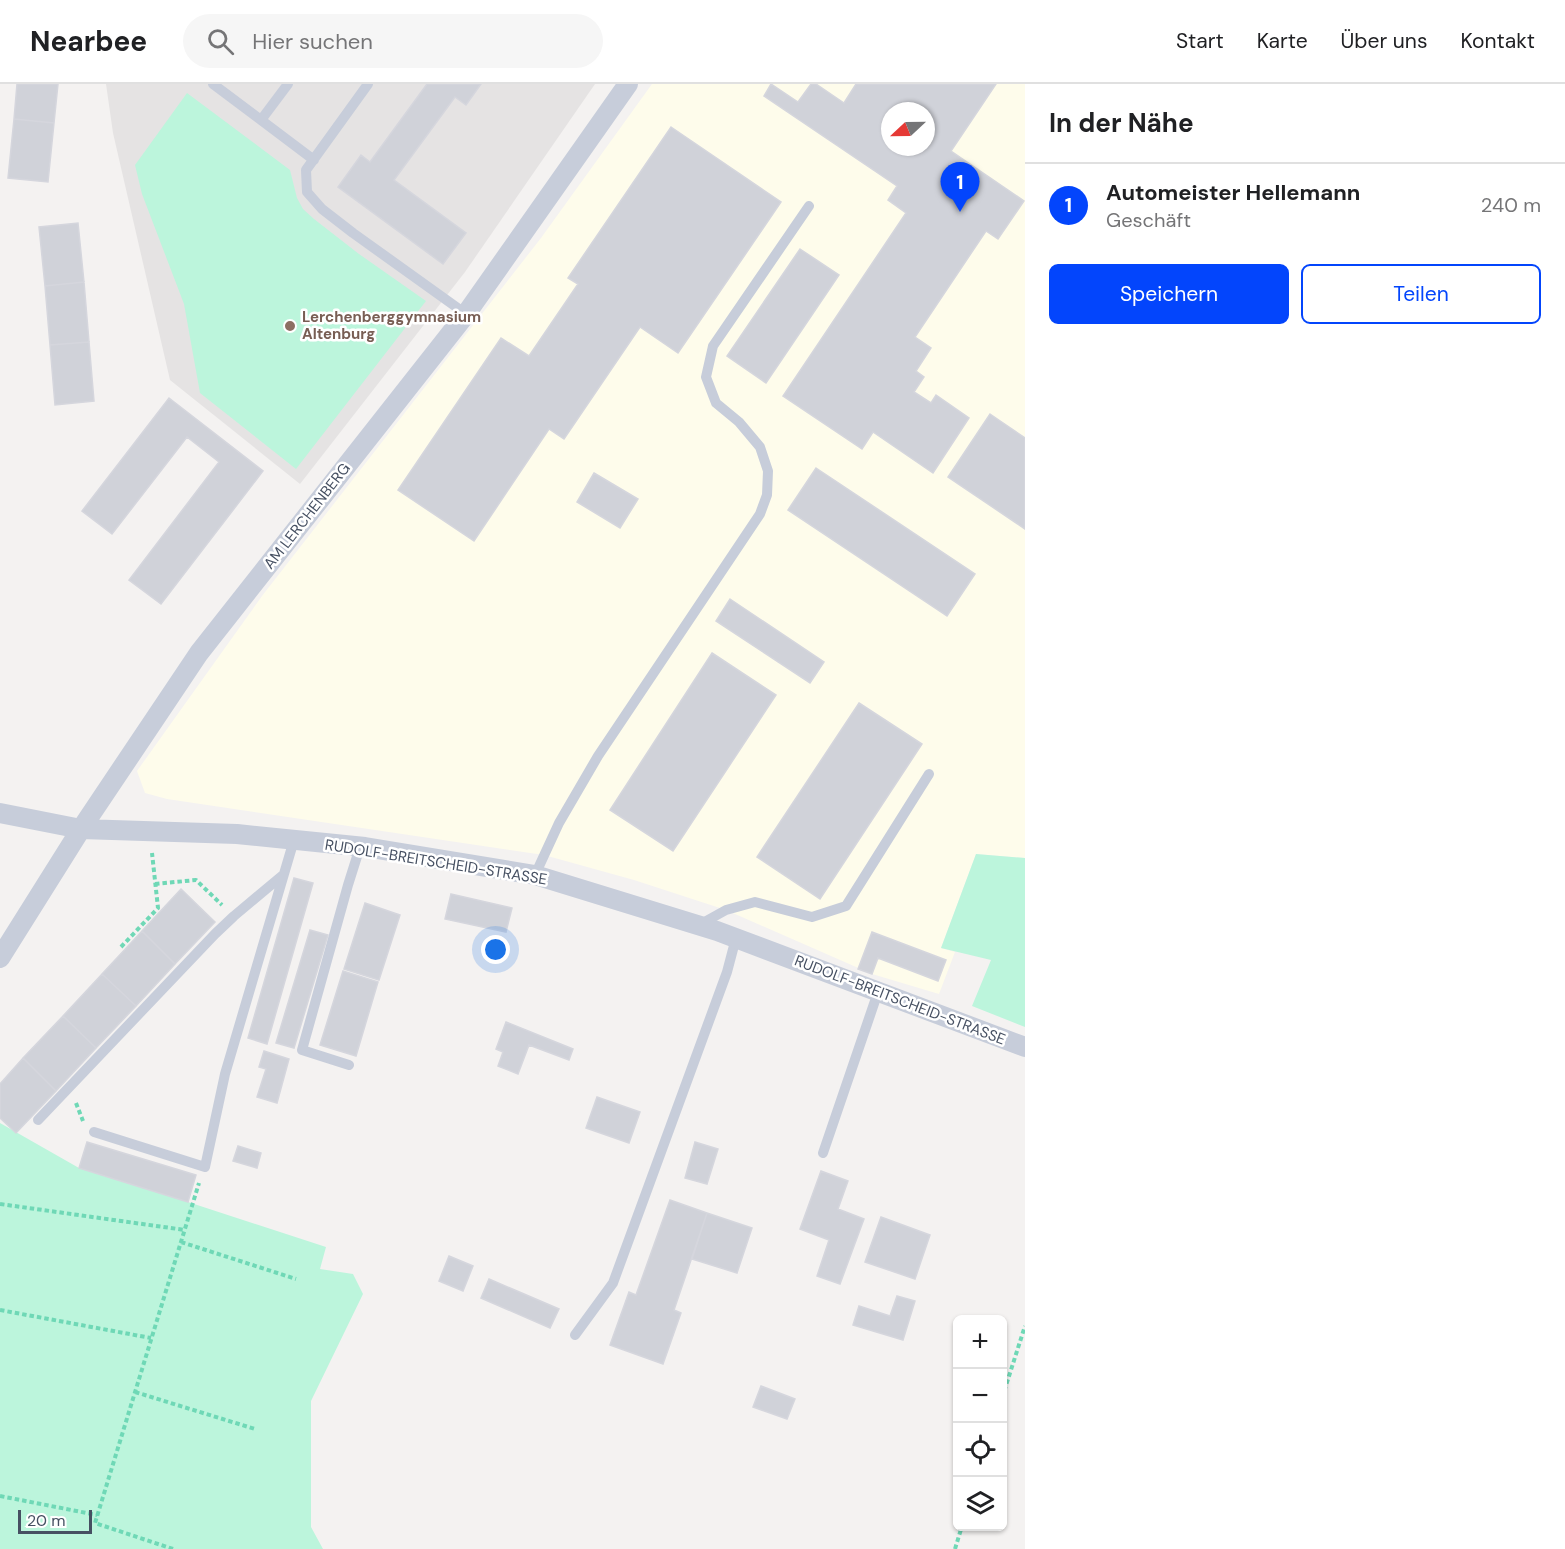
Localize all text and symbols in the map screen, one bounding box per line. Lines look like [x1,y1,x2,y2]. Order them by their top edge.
search box [183,14,603,68]
text: Nearbee [30,23,147,60]
icon: search [204,25,237,58]
text: Hier suchen [252,27,373,56]
text: Start [1176,27,1224,55]
text: Karte [1257,27,1308,55]
text: Über uns [1341,27,1427,55]
text: Kontakt [1460,27,1535,55]
north arrow [881,102,935,156]
text: In der Nähe [1049,106,1194,140]
pin: 1 [940,162,980,212]
text: Automeister Hellemann [1106,178,1360,207]
text: 1 [1065,192,1072,218]
text: 240 m [1481,192,1541,218]
text: Geschäft [1106,207,1191,233]
button: Speichern [1049,264,1289,324]
button: Teilen [1301,264,1541,324]
place label: Lerchenberggymnasium Altenburg [302,307,481,344]
marker: Lerchenberggymnasium Altenburg [283,319,297,333]
street label: AM LERCHENBERG [259,459,355,573]
street label: RUDOLF-BREITSCHEID-STRASSE [324,835,548,889]
your location [481,935,510,964]
street label: RUDOLF-BREITSCHEID-STRASSE [792,950,1008,1050]
map controls [953,1315,1007,1531]
button: + [953,1315,1007,1369]
button: − [953,1369,1007,1423]
button: locate [953,1423,1007,1477]
button: layers [953,1477,1007,1531]
scale bar [18,1507,92,1534]
text: 20 m [27,1510,66,1531]

